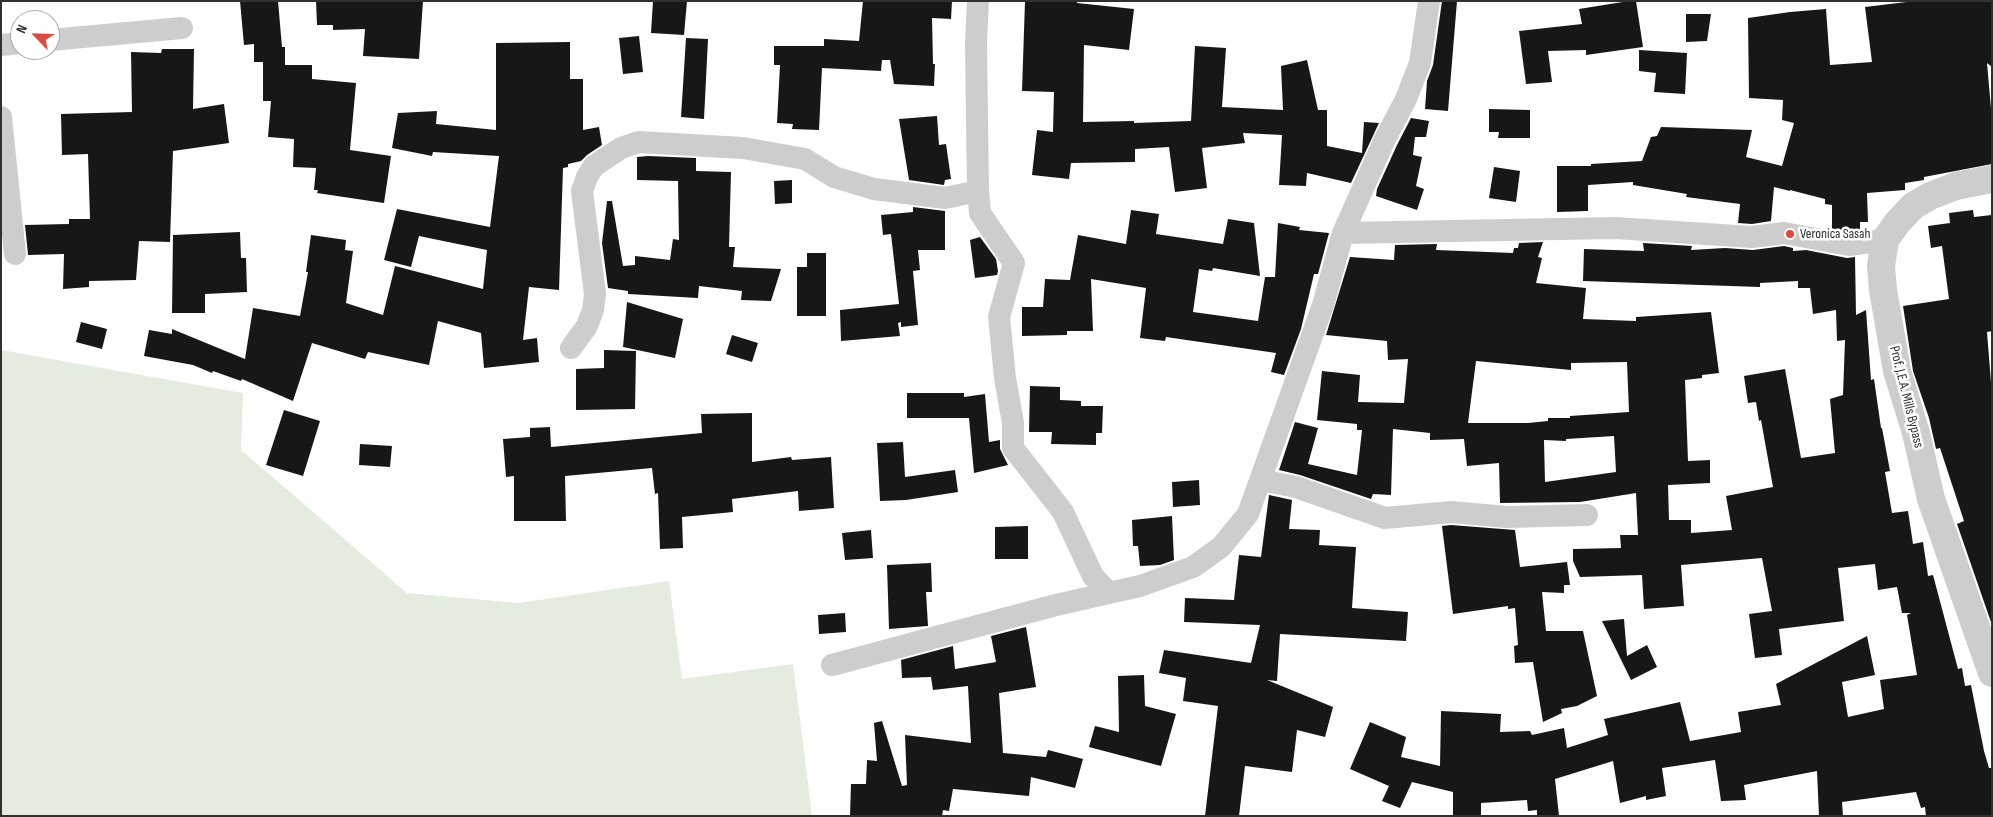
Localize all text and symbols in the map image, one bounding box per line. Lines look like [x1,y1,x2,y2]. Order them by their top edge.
north arrow [10,10,60,60]
text: N [12,22,31,36]
place label: Veronica Sasah [1800,226,1870,242]
marker: Veronica Sasah [1784,228,1796,240]
street label: Prof. J.E.A. Mills Bypass [1885,344,1927,450]

